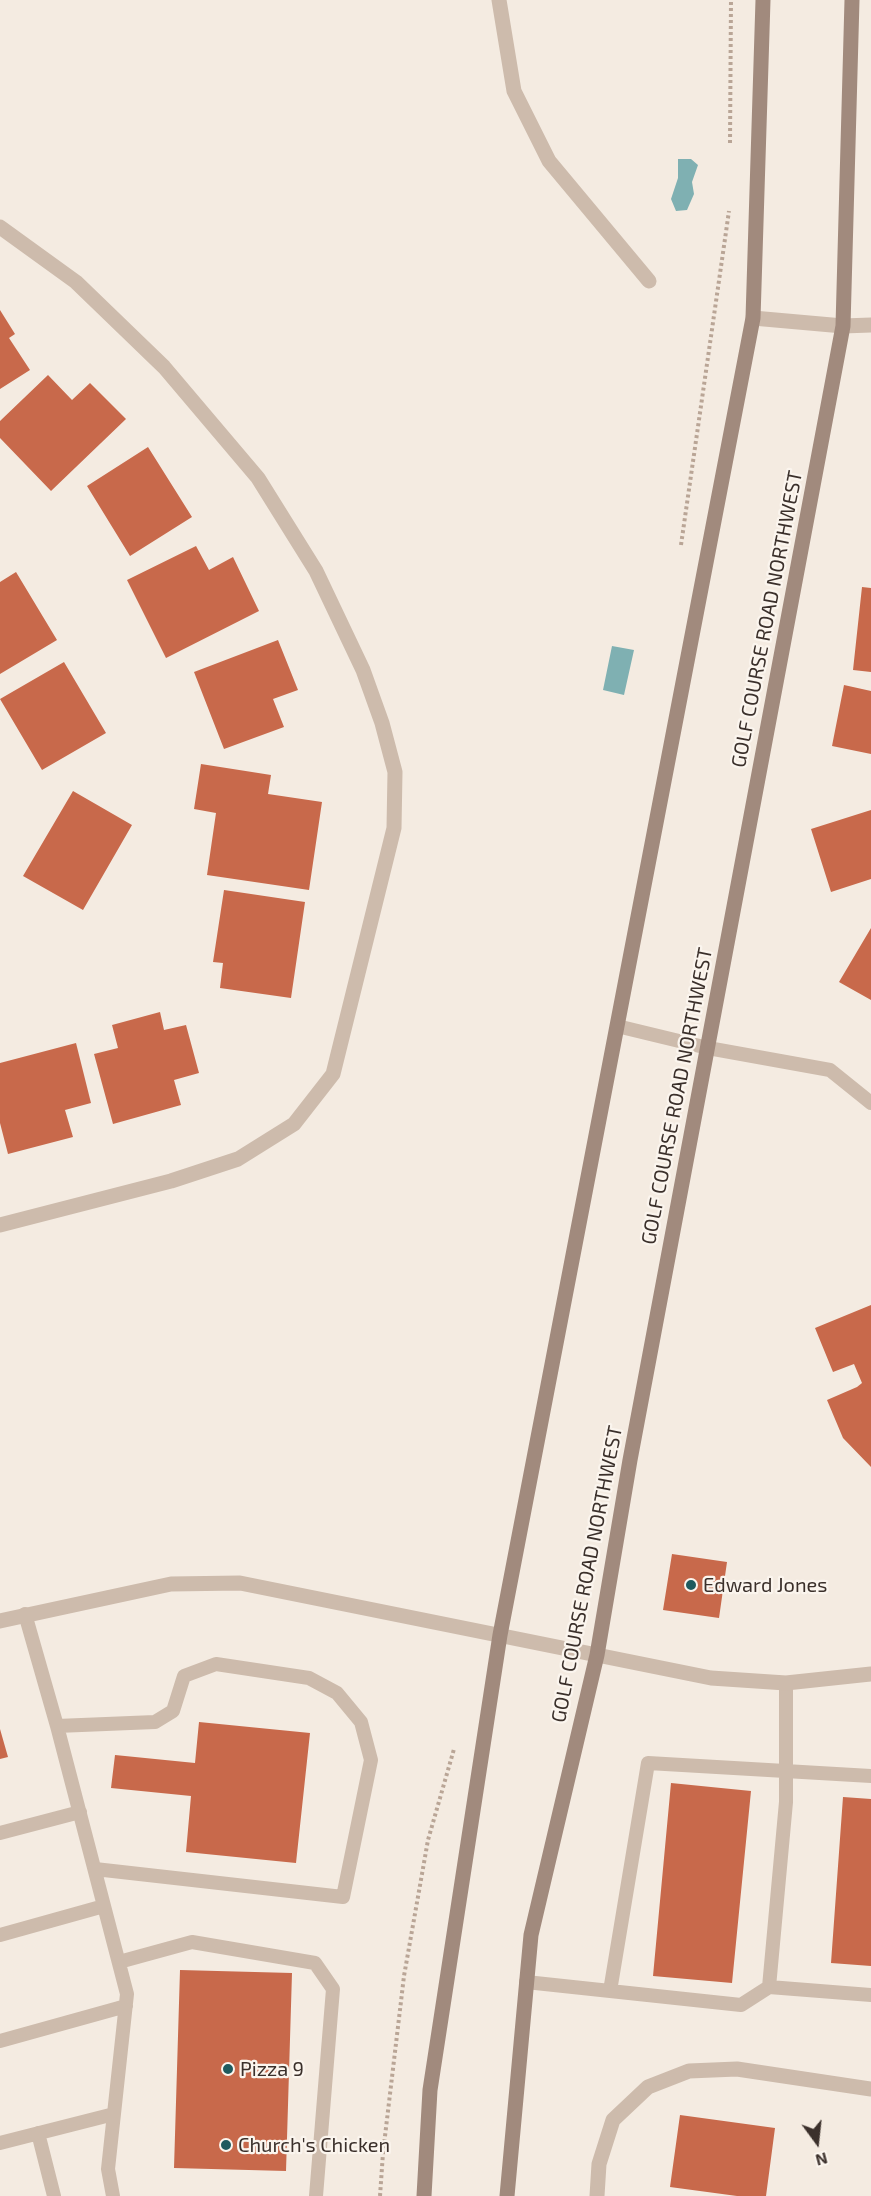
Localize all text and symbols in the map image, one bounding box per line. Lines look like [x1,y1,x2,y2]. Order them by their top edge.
street label: GOLF COURSE ROAD NORTHWEST [726,469,808,769]
street label: GOLF COURSE ROAD NORTHWEST [636,946,718,1246]
street label: GOLF COURSE ROAD NORTHWEST [546,1424,628,1724]
place label: Edward Jones [703,1573,827,1597]
marker: Edward Jones [684,1578,698,1592]
place label: Pizza 9 [240,2057,304,2081]
marker: Pizza 9 [221,2062,235,2076]
north arrow [787,2112,847,2172]
place label: Church's Chicken [238,2133,390,2157]
marker: Church's Chicken [219,2138,233,2152]
text: N [814,2149,830,2171]

